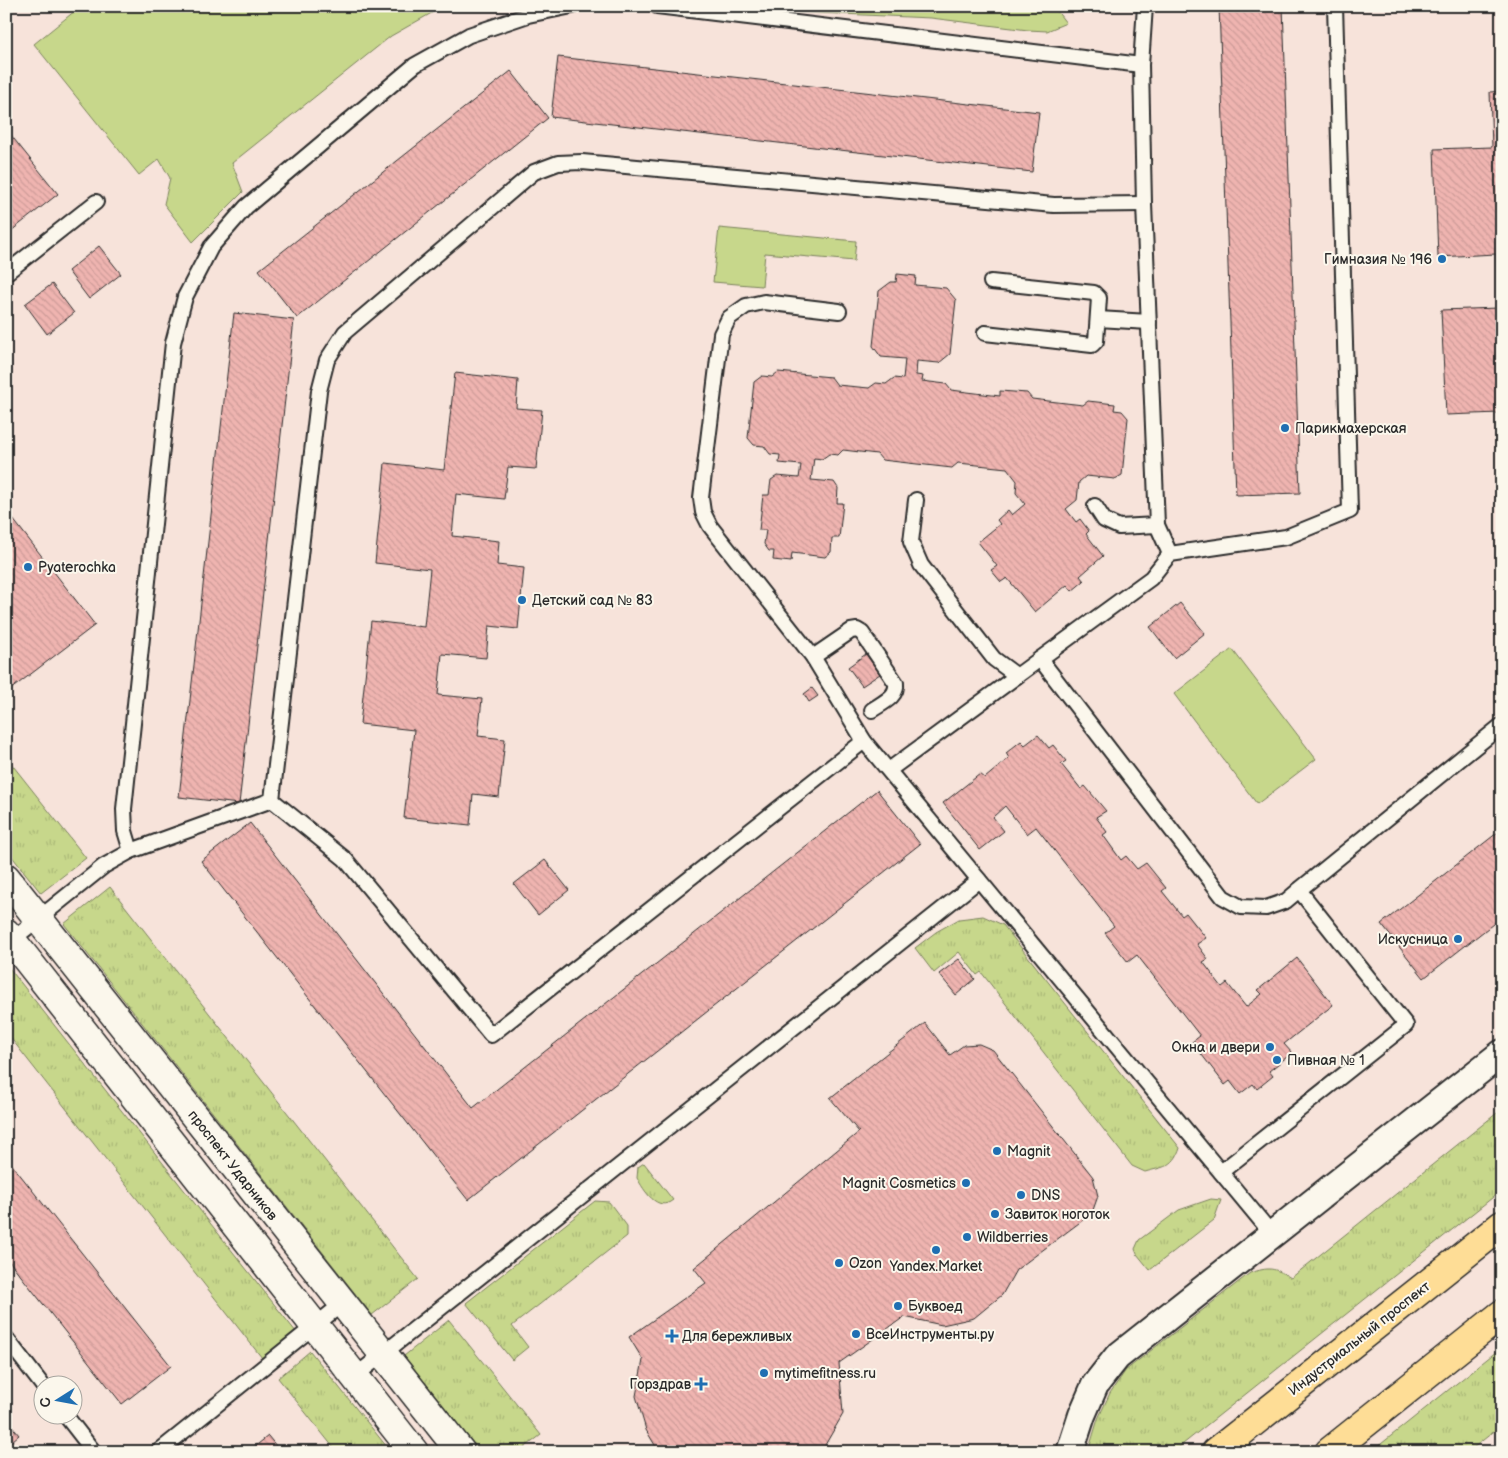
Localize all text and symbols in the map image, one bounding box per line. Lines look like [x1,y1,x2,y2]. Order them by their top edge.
place label: Гимназия № 196 [1324,251,1432,268]
marker: Гимназия № 196 [1436,253,1448,265]
place label: Парикмахерская [1295,420,1407,437]
marker: Парикмахерская [1279,422,1291,434]
place label: Pyaterochka [38,559,116,576]
marker: Pyaterochka [22,561,34,573]
place label: Детский сад № 83 [532,592,653,609]
marker: Детский сад № 83 [516,594,528,606]
place label: Искусница [1378,931,1449,948]
marker: Искусница [1452,933,1464,945]
place label: Окна и двери [1172,1039,1260,1056]
marker: Окна и двери [1264,1041,1276,1053]
place label: Пивная № 1 [1287,1052,1365,1069]
marker: Пивная № 1 [1271,1054,1283,1066]
street label: проспект Ударников [184,1107,281,1224]
place label: Magnit [1007,1143,1051,1160]
marker: Magnit [991,1145,1003,1157]
place label: Magnit Cosmetics [842,1175,956,1192]
marker: Magnit Cosmetics [960,1177,972,1189]
place label: DNS [1031,1187,1060,1204]
marker: DNS [1015,1189,1027,1201]
place label: Завиток ноготок [1005,1206,1110,1223]
marker: Завиток ноготок [989,1208,1001,1220]
place label: Wildberries [977,1229,1048,1246]
marker: Wildberries [961,1231,973,1243]
marker: Yandex.Market [930,1244,942,1256]
place label: Ozon [849,1255,882,1272]
marker: Ozon [833,1257,845,1269]
place label: Yandex.Market [889,1258,983,1275]
street label: Индустриальный проспект [1285,1277,1434,1399]
place label: Буквоед [908,1298,963,1315]
marker: Буквоед [892,1300,904,1312]
place label: ВсеИнструменты.ру [866,1326,995,1343]
place label: Для бережливых [682,1328,792,1345]
marker: ВсеИнструменты.ру [850,1328,862,1340]
marker: Для бережливых [666,1330,678,1342]
place label: mytimefitness.ru [774,1365,876,1382]
marker: mytimefitness.ru [758,1367,770,1379]
north arrow [32,1376,82,1426]
place label: Горздрав [629,1376,692,1393]
marker: Горздрав [695,1378,707,1390]
text: С [36,1396,55,1409]

